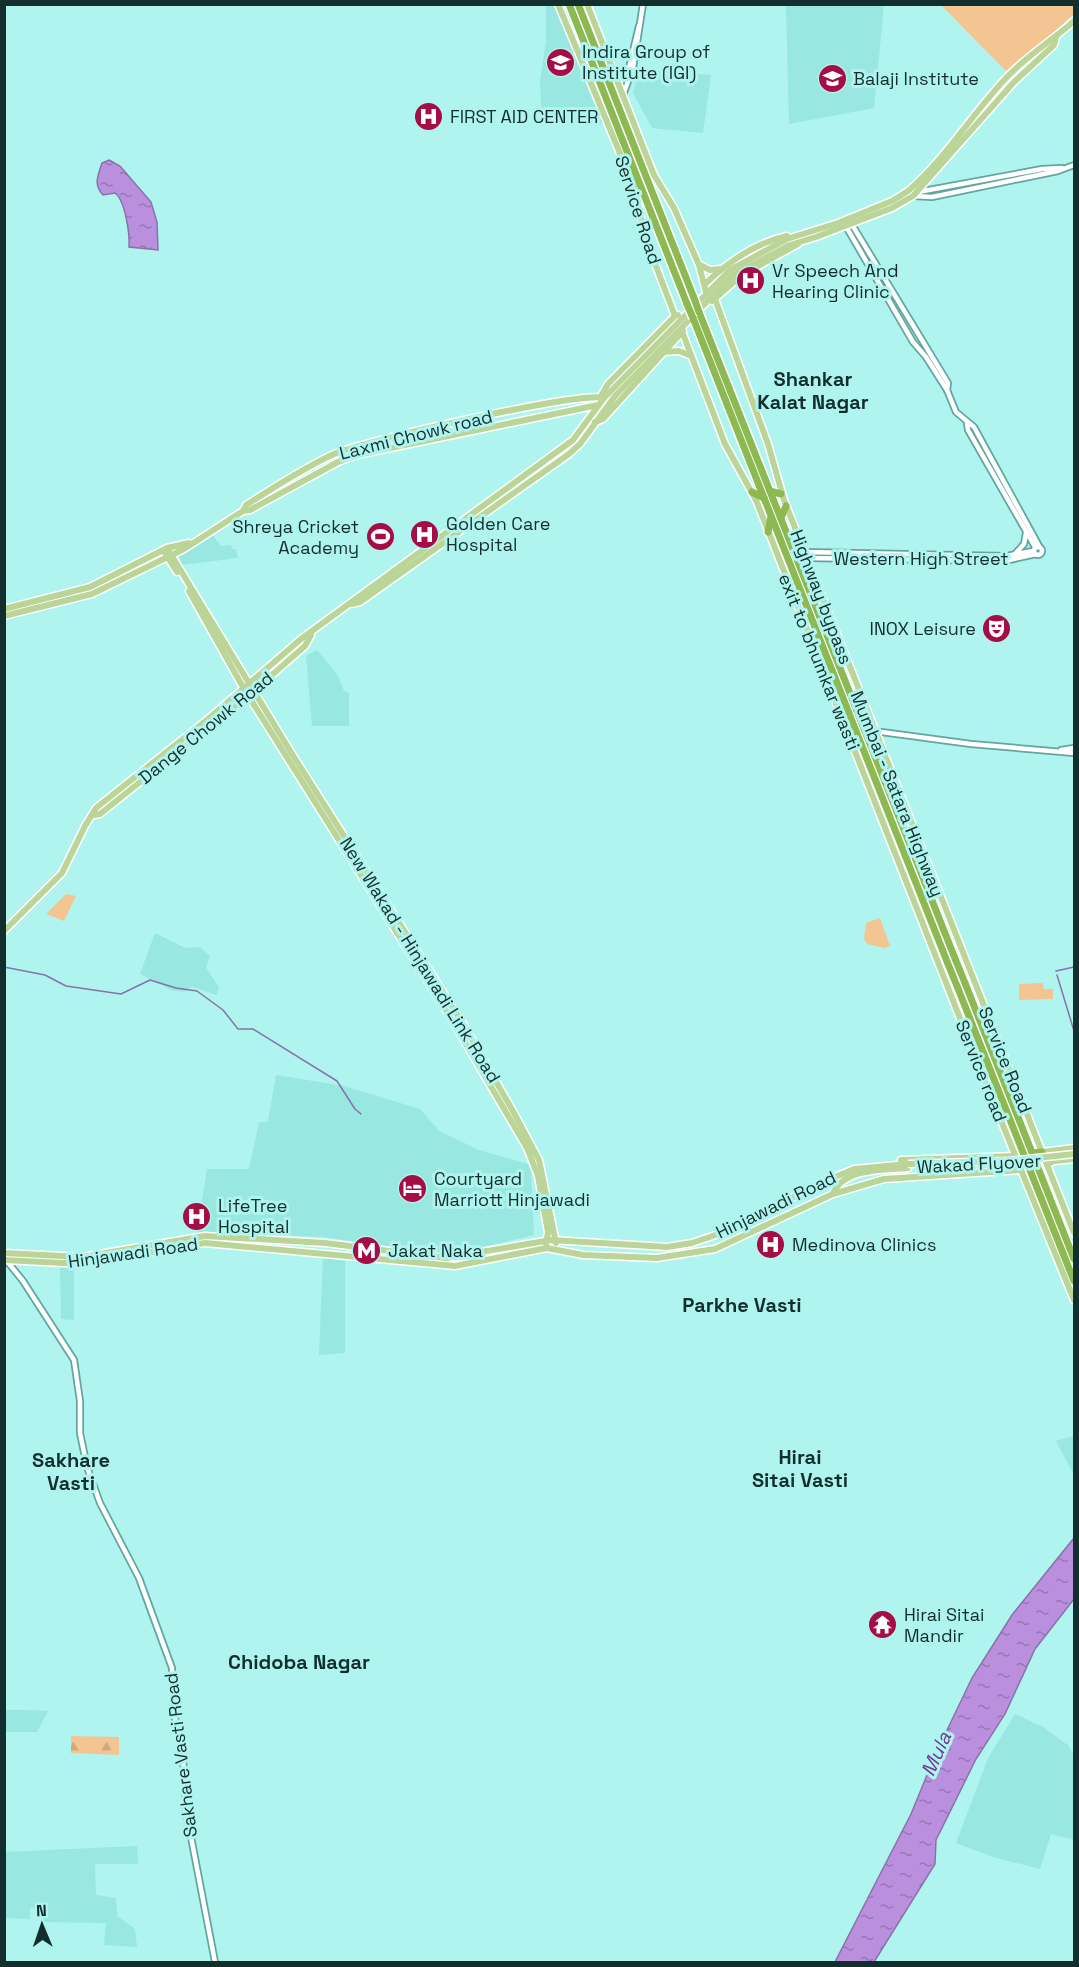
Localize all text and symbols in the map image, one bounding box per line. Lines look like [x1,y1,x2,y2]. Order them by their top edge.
place label: Indira Group of Institute (IGI) [582,40,710,84]
school or university icon: Indira Group of Institute (IGI) [545,46,577,78]
school or university icon: Balaji Institute [816,63,848,95]
place label: Balaji Institute [853,67,979,90]
hospital icon: FIRST AID CENTER [413,101,445,133]
place label: FIRST AID CENTER [450,105,598,128]
street label: Service Road [610,153,667,267]
place label: Vr Speech And Hearing Clinic [772,259,898,303]
hospital icon: Vr Speech And Hearing Clinic [735,265,767,297]
district label: Shankar Kalat Nagar [757,366,869,415]
street label: Laxmi Chowk road [337,404,495,465]
place label: Golden Care Hospital [446,512,550,556]
place label: Shreya Cricket Academy [233,515,359,559]
hospital icon: Golden Care Hospital [409,518,441,550]
sports icon: Shreya Cricket Academy [364,521,396,553]
street label: Highway bypass [785,526,858,667]
street label: Western High Street [834,547,1008,570]
street label: exit to bhumkar wasti [773,570,865,754]
theatre icon: INOX Leisure [981,613,1013,645]
place label: INOX Leisure [869,617,976,640]
street label: Dange Chowk Road [134,666,278,789]
street label: Mumbai - Satara Highway [846,688,949,900]
street label: New Wakad - Hinjawadi Link Road [335,833,506,1087]
street label: Service Road [974,1003,1037,1116]
street label: Service road [951,1016,1012,1125]
street label: Wakad Flyover [916,1149,1042,1178]
street label: Hinjawadi Road [712,1165,840,1244]
place label: Courtyard Marriott Hinjawadi [434,1167,590,1211]
hotel icon: Courtyard Marriott Hinjawadi [397,1173,429,1205]
place label: LifeTree Hospital [218,1194,289,1238]
hospital icon: LifeTree Hospital [181,1200,213,1232]
hospital icon: Medinova Clinics [755,1229,787,1261]
street label: Hinjawadi Road [66,1232,199,1273]
place label: Medinova Clinics [792,1233,937,1256]
metro station icon: Jakat Naka [351,1235,383,1267]
place label: Jakat Naka [388,1239,483,1262]
district label: Parkhe Vasti [682,1292,802,1318]
district label: Hirai Sitai Vasti [752,1444,848,1493]
district label: Sakhare Vasti [32,1447,110,1496]
place label: Hirai Sitai Mandir [904,1603,985,1647]
temple icon: Hirai Sitai Mandir [867,1609,899,1641]
district label: Chidoba Nagar [228,1649,370,1675]
street label: Sakhare Vasti Road [159,1672,202,1839]
water label: Mula [915,1727,957,1780]
north arrow [12,1895,72,1955]
text: N [36,1900,47,1921]

